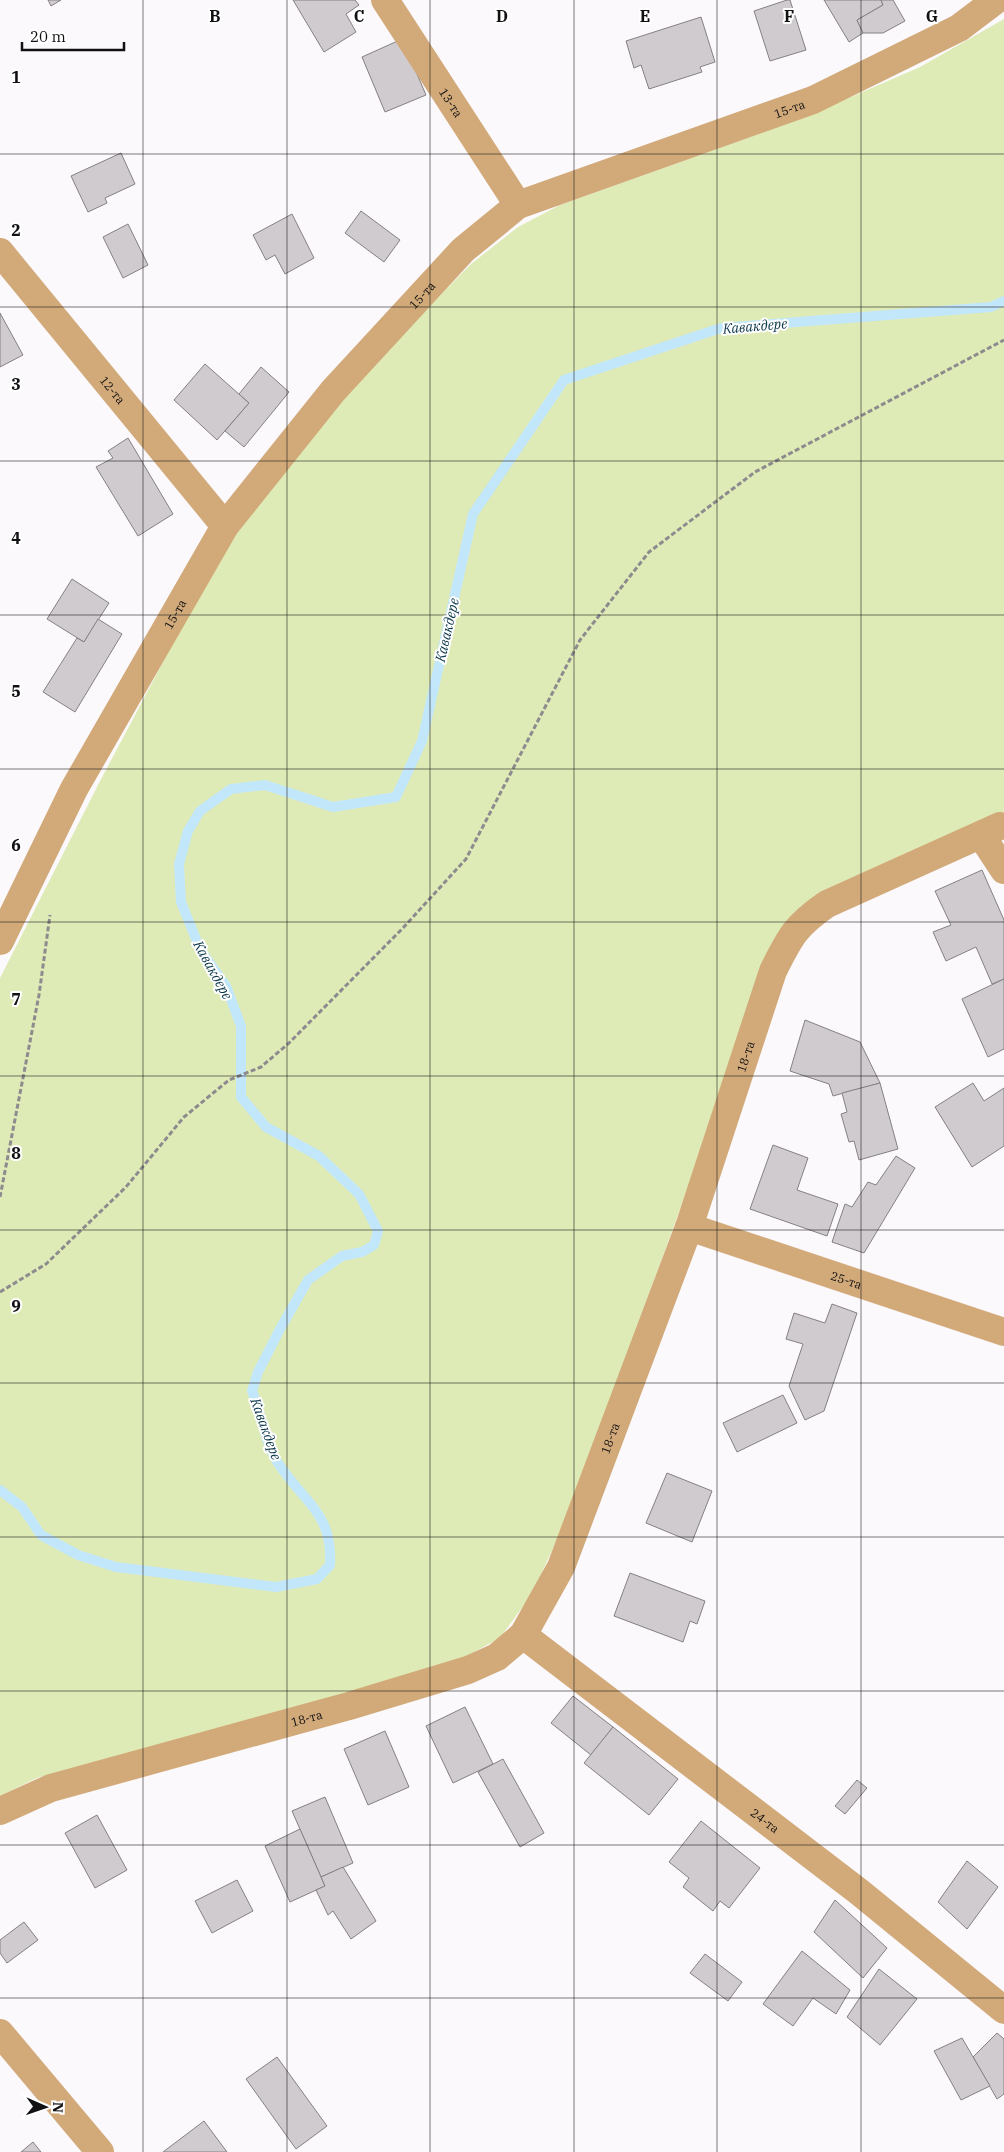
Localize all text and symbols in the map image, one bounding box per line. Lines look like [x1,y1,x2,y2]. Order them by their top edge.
text: B [209,6,221,26]
text: C [354,6,364,26]
text: D [496,6,508,26]
text: E [640,6,650,26]
text: F [784,6,794,26]
text: G [926,6,938,26]
scale bar [22,20,125,52]
text: 20 m [30,27,66,46]
text: 1 [11,67,21,87]
street label: 13-та [436,85,467,120]
street label: 15-та [772,96,807,121]
text: 2 [11,220,21,240]
street label: 15-та [405,278,438,312]
water label: Кавакдере [721,314,789,338]
street label: 12-та [97,372,129,407]
text: 3 [11,374,21,394]
text: 4 [11,528,21,548]
street label: 15-та [160,596,189,631]
water label: Кавакдере [431,596,463,665]
text: 5 [11,681,21,701]
text: 6 [11,835,21,855]
water label: Кавакдере [189,936,237,1003]
text: 7 [11,989,21,1009]
street label: 18-та [733,1038,757,1074]
text: 8 [11,1143,21,1163]
street label: 25-та [829,1267,864,1292]
text: 9 [11,1296,21,1316]
water label: Кавакдере [246,1395,286,1463]
street label: 18-та [597,1420,622,1456]
street label: 18-та [289,1706,324,1729]
street label: 24-та [748,1805,783,1836]
north arrow [20,2082,70,2132]
text: N [49,2102,67,2113]

